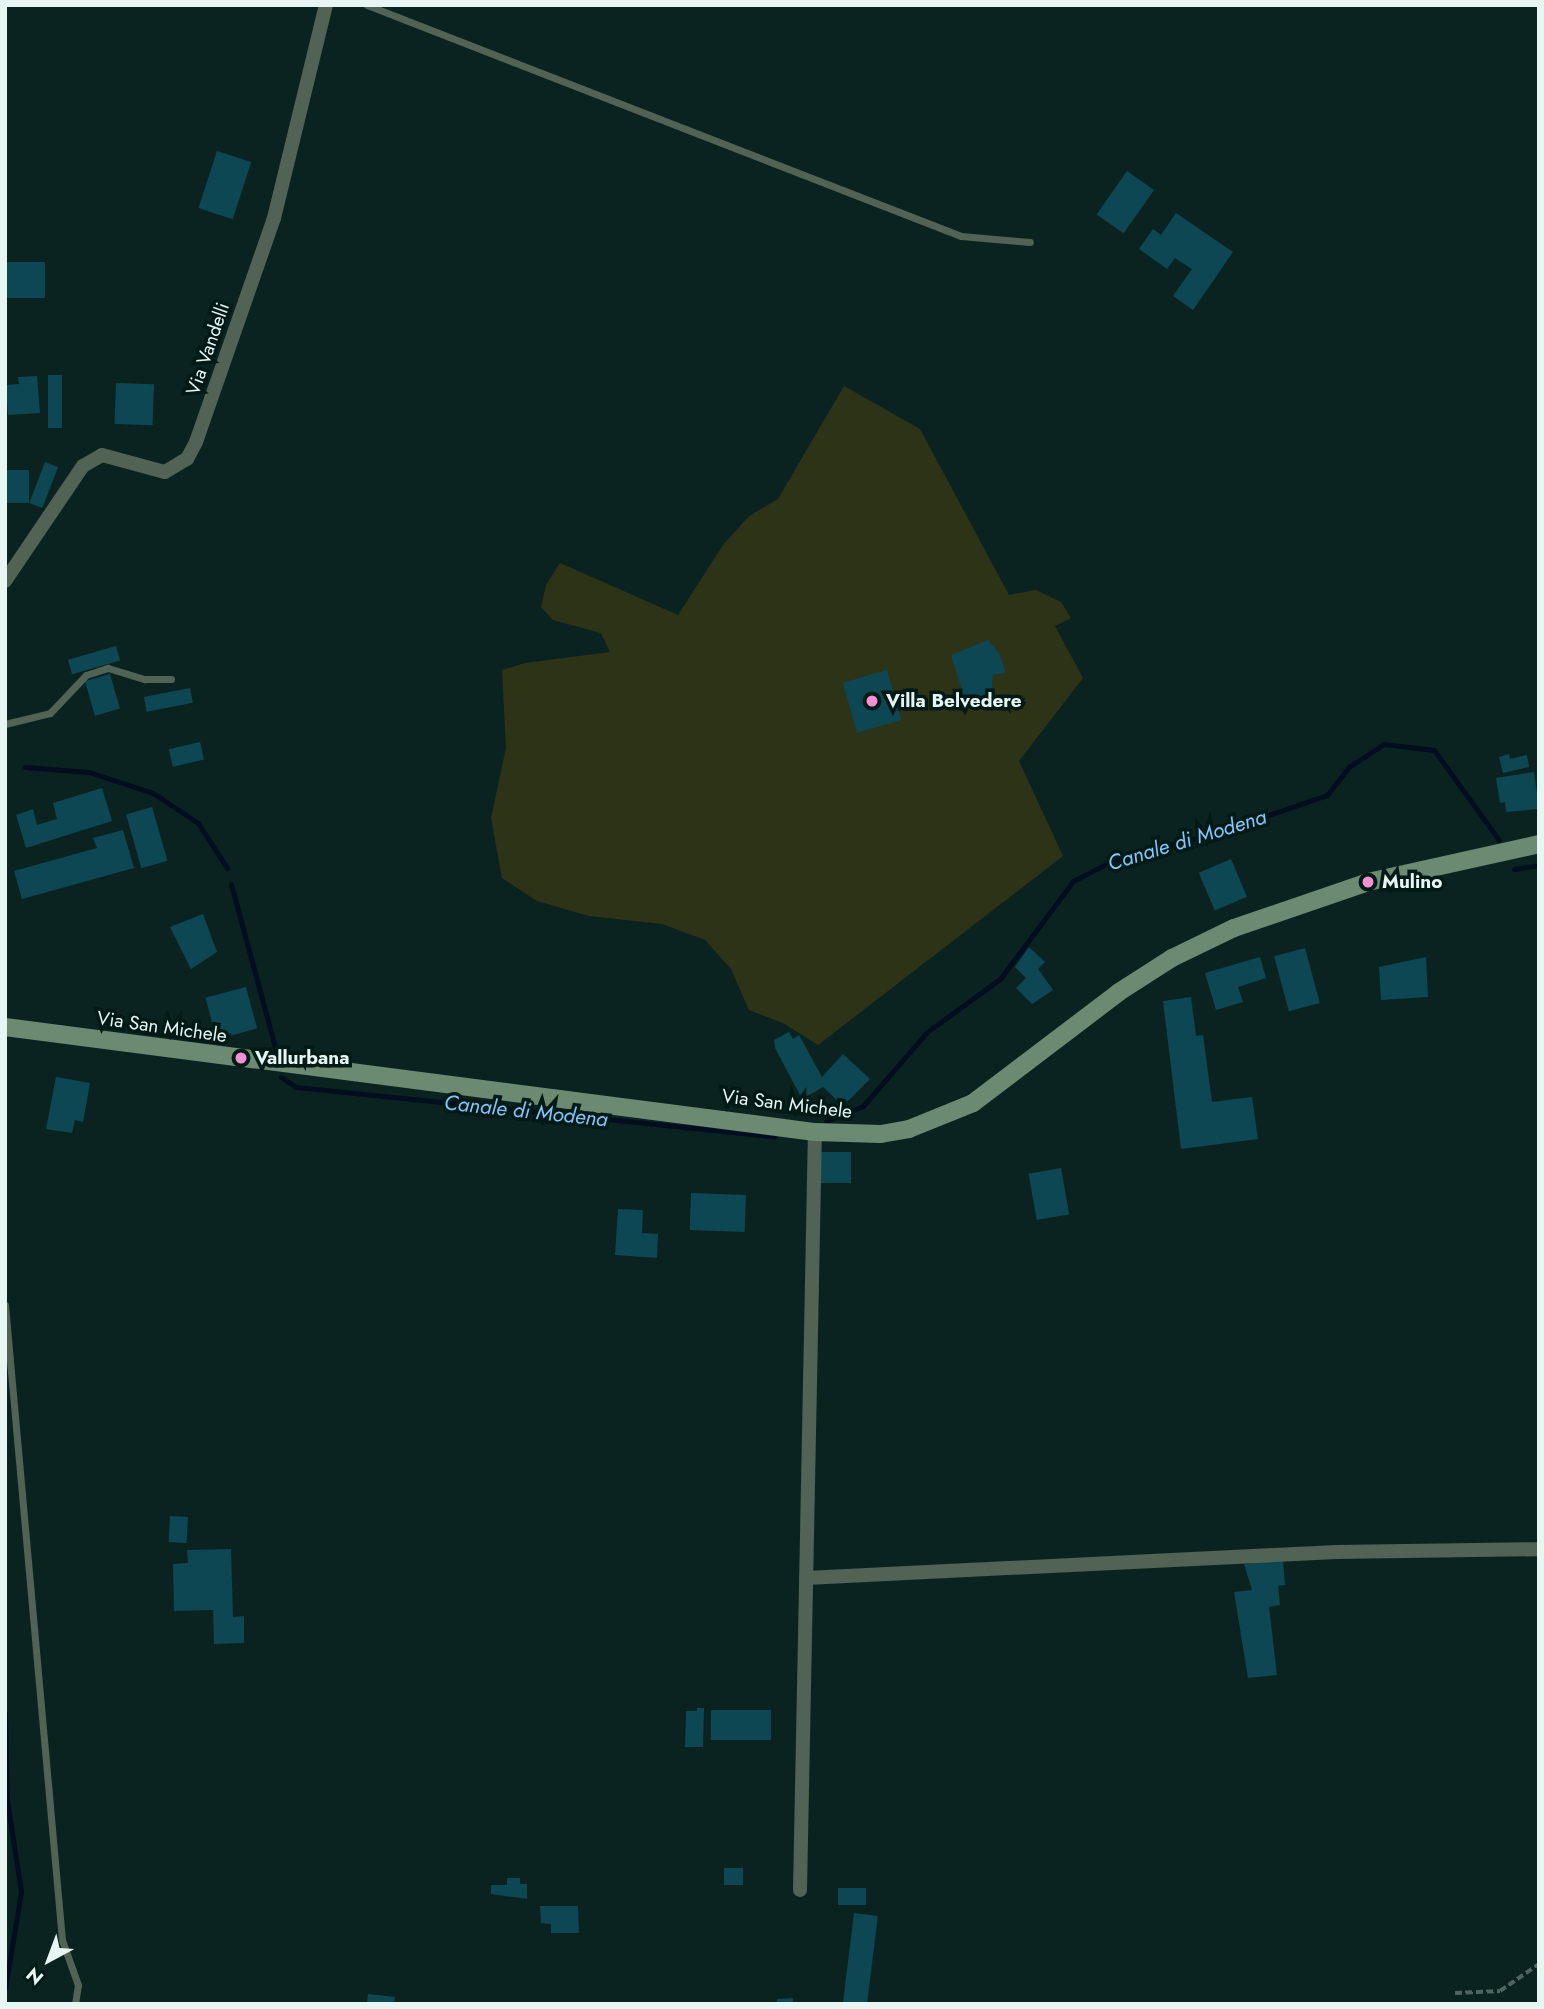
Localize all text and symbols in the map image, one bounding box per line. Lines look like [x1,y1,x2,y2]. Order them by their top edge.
street label: Via Vandelli [182,300,234,398]
place label: Villa Belvedere [886,690,1022,712]
marker: Villa Belvedere [864,693,880,709]
water label: Canale di Modena [1105,804,1269,876]
place label: Mulino [1382,871,1442,893]
marker: Mulino [1360,874,1376,890]
street label: Via San Michele [96,1007,228,1047]
place label: Vallurbana [255,1047,349,1069]
marker: Vallurbana [233,1050,249,1066]
street label: Via San Michele [721,1085,853,1123]
water label: Canale di Modena [443,1090,609,1132]
north arrow [14,1925,84,1995]
text: N [20,1961,49,1991]

